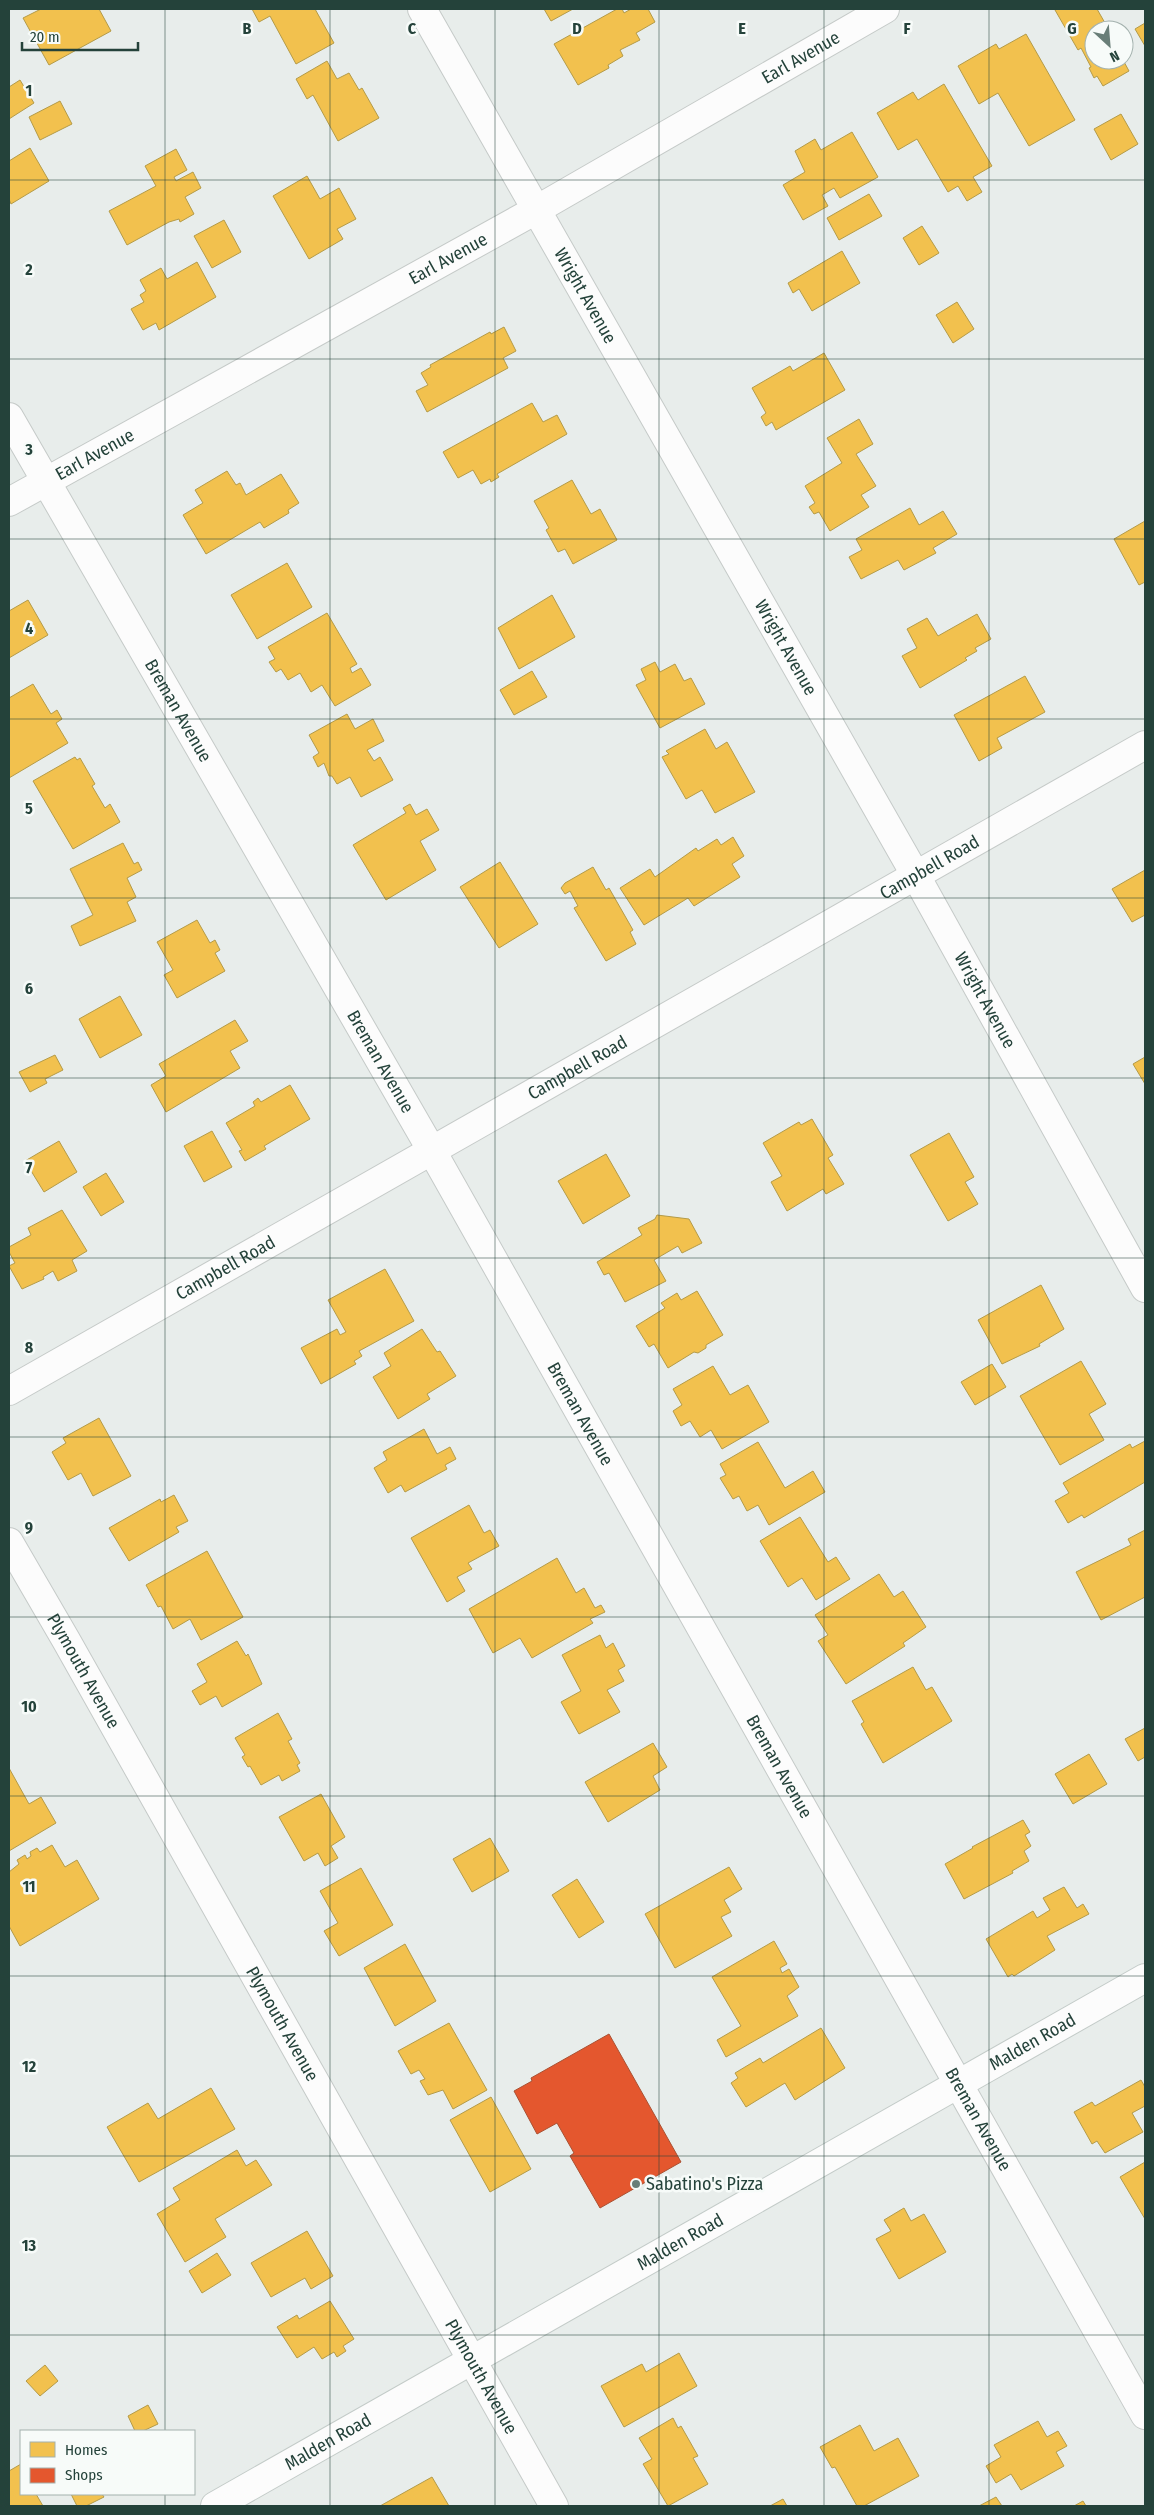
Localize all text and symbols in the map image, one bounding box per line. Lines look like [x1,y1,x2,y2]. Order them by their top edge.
text: B [243,19,252,38]
text: C [408,19,417,38]
text: D [572,19,582,38]
text: E [738,19,746,38]
text: F [903,19,911,38]
text: G [1067,19,1077,38]
scale bar [22,20,139,52]
north arrow [1084,20,1134,70]
street label: Earl Avenue [758,26,844,89]
text: 20 m [30,28,60,46]
text: N [1107,47,1122,66]
text: 1 [26,81,32,100]
street label: Earl Avenue [405,228,491,289]
street label: Wright Avenue [549,244,621,348]
text: 2 [24,260,33,279]
street label: Earl Avenue [52,424,138,485]
text: 3 [24,440,33,459]
street label: Wright Avenue [750,596,822,699]
text: 4 [25,619,33,638]
street label: Breman Avenue [140,655,217,766]
text: 5 [25,799,33,818]
street label: Campbell Road [876,831,983,904]
street label: Wright Avenue [950,948,1021,1052]
text: 6 [25,979,33,998]
street label: Breman Avenue [342,1006,419,1117]
street label: Campbell Road [524,1031,631,1105]
text: 7 [26,1158,33,1177]
street label: Campbell Road [172,1231,279,1305]
text: 8 [25,1338,34,1357]
street label: Breman Avenue [542,1358,618,1470]
text: 9 [25,1518,33,1537]
street label: Plymouth Avenue [42,1610,125,1732]
text: 10 [21,1697,37,1716]
street label: Breman Avenue [741,1711,817,1822]
text: 11 [22,1877,36,1896]
street label: Plymouth Avenue [241,1963,323,2085]
street label: Malden Road [985,2009,1080,2075]
text: 12 [22,2057,37,2076]
street label: Breman Avenue [940,2064,1016,2175]
place label: Sabatino's Pizza [646,2173,764,2195]
marker: Sabatino's Pizza [630,2178,642,2190]
street label: Malden Road [633,2209,727,2275]
text: 13 [22,2236,37,2255]
street label: Plymouth Avenue [440,2315,522,2438]
street label: Malden Road [281,2409,375,2475]
legend [20,2430,195,2495]
text: Homes [65,2441,107,2459]
text: Shops [65,2466,103,2484]

